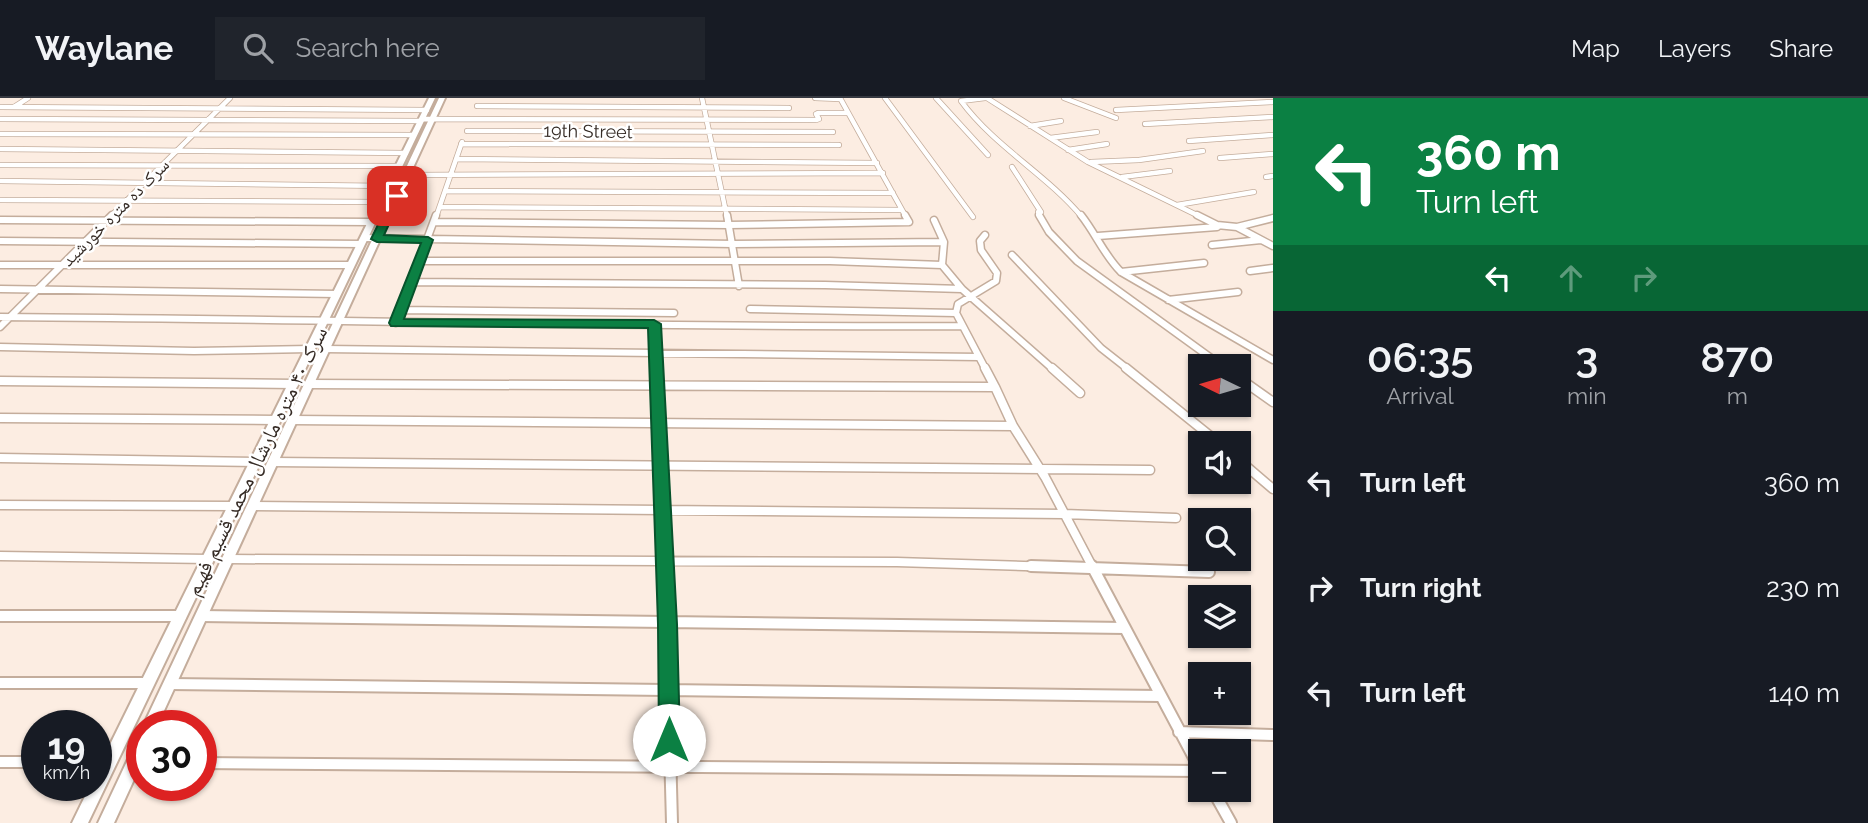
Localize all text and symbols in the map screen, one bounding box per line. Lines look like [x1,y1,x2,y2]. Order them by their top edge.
search box [215,17,705,80]
text: Waylane [35,29,173,68]
icon: search [239,29,277,67]
text: Search here [295,33,440,63]
text: Map [1571,34,1620,63]
text: Layers [1658,34,1731,63]
text: Share [1769,34,1833,63]
street label: 19th Street [543,120,633,142]
text: 360 m [1416,124,1561,181]
icon: left [1301,126,1392,217]
street label: سرک ده متره خورشید [57,154,173,270]
pin [367,166,427,226]
icon: arrive [378,177,416,215]
text: Turn left [1416,183,1538,220]
icon: left [1479,259,1517,297]
icon: ahead [1552,259,1590,297]
icon: right [1625,259,1663,297]
street label: سرک ۴۰ متره مارشال محمد قسیم فهیم [180,322,334,601]
text: 06:35 [1367,333,1473,382]
text: 3 [1575,333,1598,382]
text: 870 [1700,333,1774,382]
north arrow [1188,354,1251,416]
map controls [1188,354,1251,802]
text: Arrival [1386,382,1454,409]
text: min [1567,382,1607,409]
text: m [1727,382,1748,409]
button: sound [1188,431,1251,494]
icon: left [1301,464,1339,502]
text: Turn left [1360,468,1466,498]
text: 360 m [1764,468,1840,498]
button: search [1188,508,1251,571]
icon: right [1301,569,1339,607]
text: Turn right [1360,573,1481,603]
text: 230 m [1766,573,1840,603]
button: layers [1188,585,1251,648]
button: + [1188,662,1251,725]
icon: left [1301,674,1339,712]
text: Turn left [1360,678,1466,708]
text: 140 m [1768,678,1840,708]
position arrow [632,703,706,777]
speed limit sign: 30 [126,710,217,801]
text: 19 [48,726,85,767]
button: − [1188,739,1251,802]
text: km/h [43,762,90,783]

